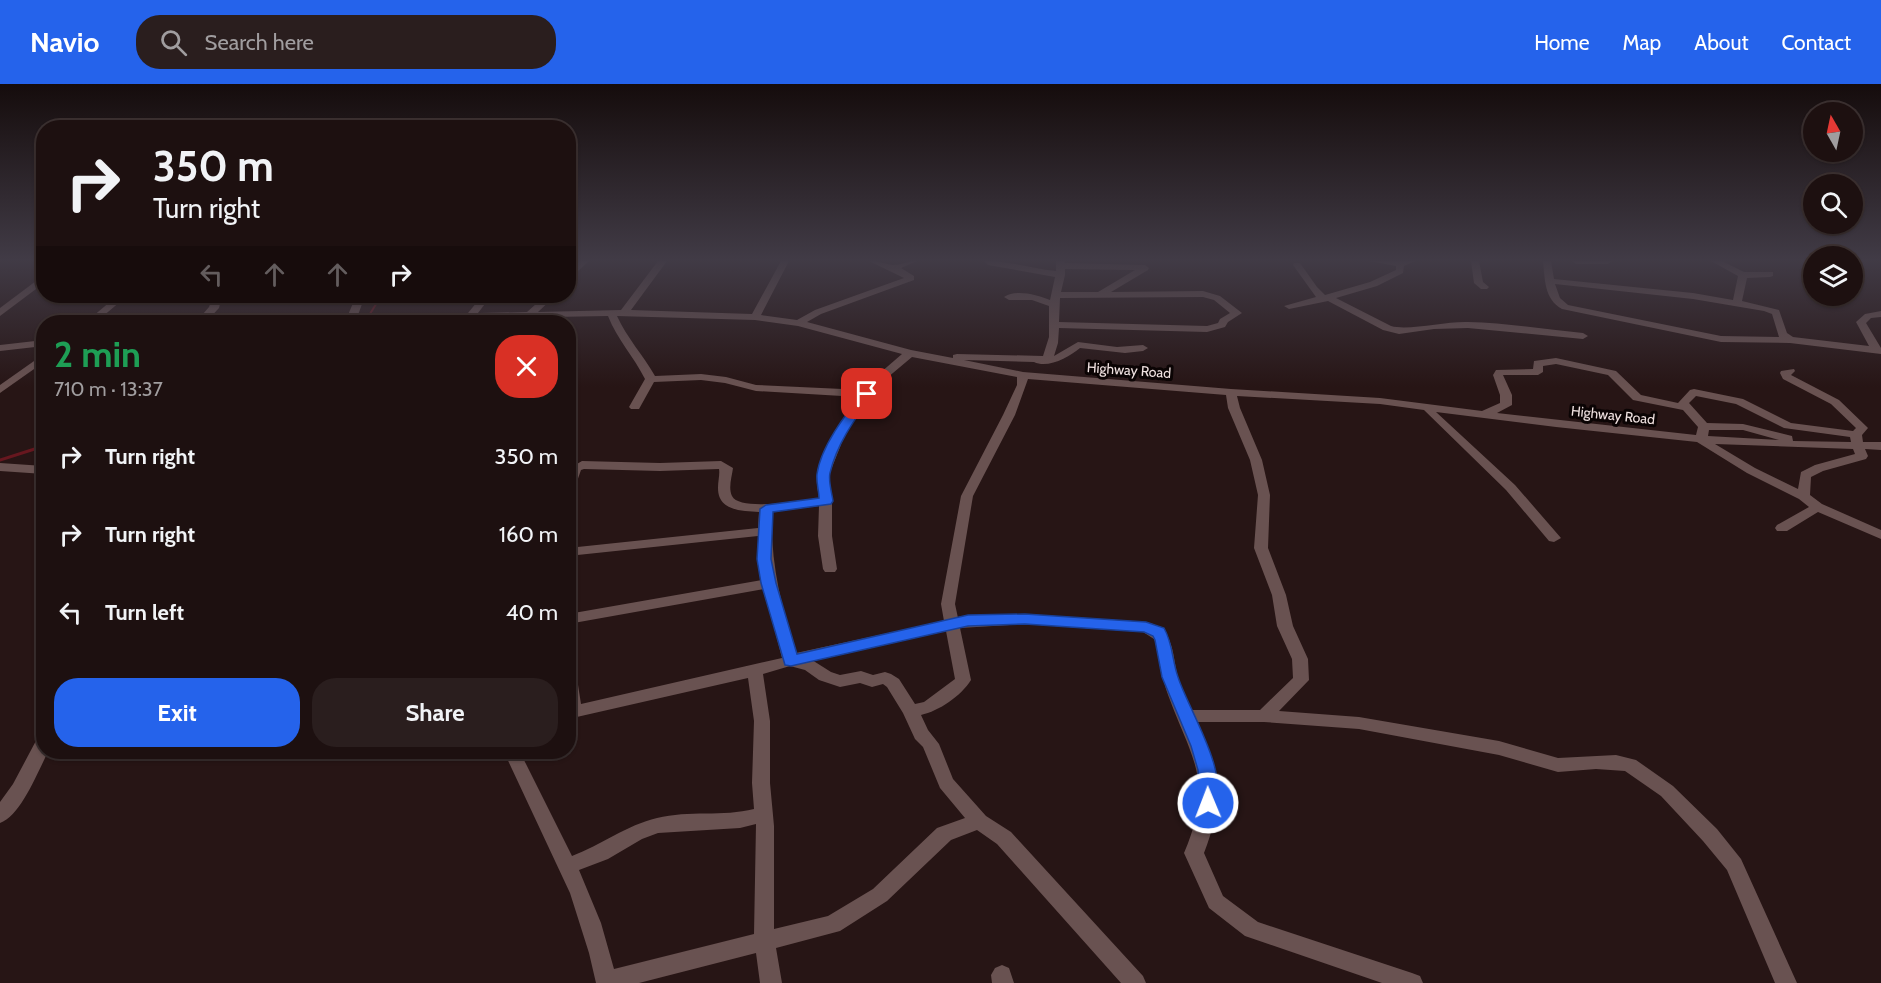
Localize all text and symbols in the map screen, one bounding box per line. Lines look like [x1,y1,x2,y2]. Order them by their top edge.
search box [136,15,556,69]
text: Navio [30,25,100,59]
icon: search [157,26,190,59]
text: Search here [205,29,314,56]
text: Home [1534,30,1590,55]
text: Map [1623,30,1661,55]
text: About [1694,30,1748,55]
text: Contact [1781,30,1851,55]
north arrow [1803,102,1863,162]
map controls [1803,102,1863,306]
text: 350 m [153,140,274,192]
icon: right [54,144,132,222]
button: search [1803,174,1863,234]
text: Turn right [153,192,260,225]
button: layers [1803,246,1863,306]
icon: left [195,258,228,291]
icon: ahead [258,258,291,291]
icon: ahead [321,258,354,291]
icon: right [384,258,417,291]
text: 2 min [54,332,141,376]
button: close [495,335,558,398]
street label: Highway Road [1086,358,1172,382]
pin [841,368,892,419]
text: 710 m · 13:37 [54,377,163,401]
icon: arrive [850,377,883,410]
street label: Highway Road [1570,402,1656,428]
icon: right [54,440,87,473]
text: Turn right [105,443,195,470]
text: 350 m [495,443,558,470]
icon: right [54,518,87,551]
text: Turn right [105,521,195,548]
text: 160 m [499,521,558,548]
icon: left [54,596,87,629]
text: Turn left [105,599,184,626]
text: 40 m [506,599,558,626]
button: Exit [54,678,300,747]
button: Share [312,678,558,747]
position arrow [1176,771,1240,835]

